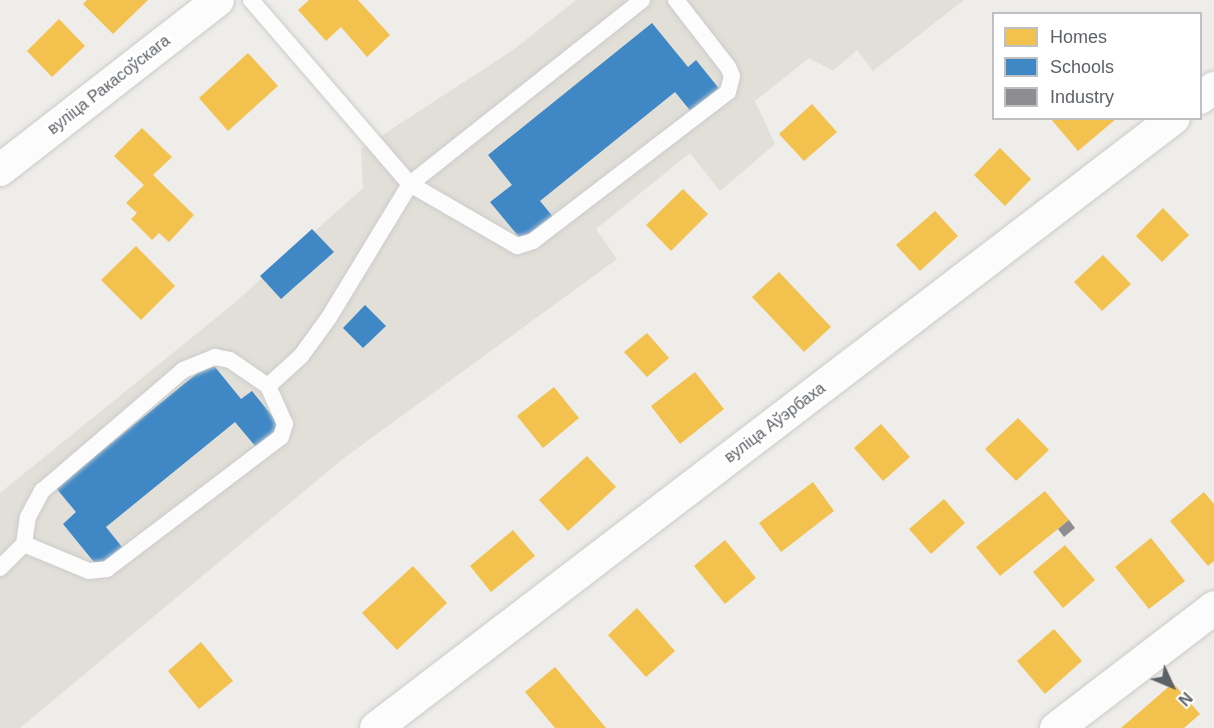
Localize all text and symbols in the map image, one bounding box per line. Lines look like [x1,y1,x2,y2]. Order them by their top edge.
legend [992,12,1202,120]
text: Homes [1050,27,1107,47]
street label: вуліца Ракасоўскага [44,31,174,139]
text: Schools [1050,57,1114,77]
text: Industry [1050,87,1114,107]
street label: вуліца Аўэрбаха [721,379,829,467]
north arrow [1142,656,1202,716]
text: N [1175,689,1195,709]

